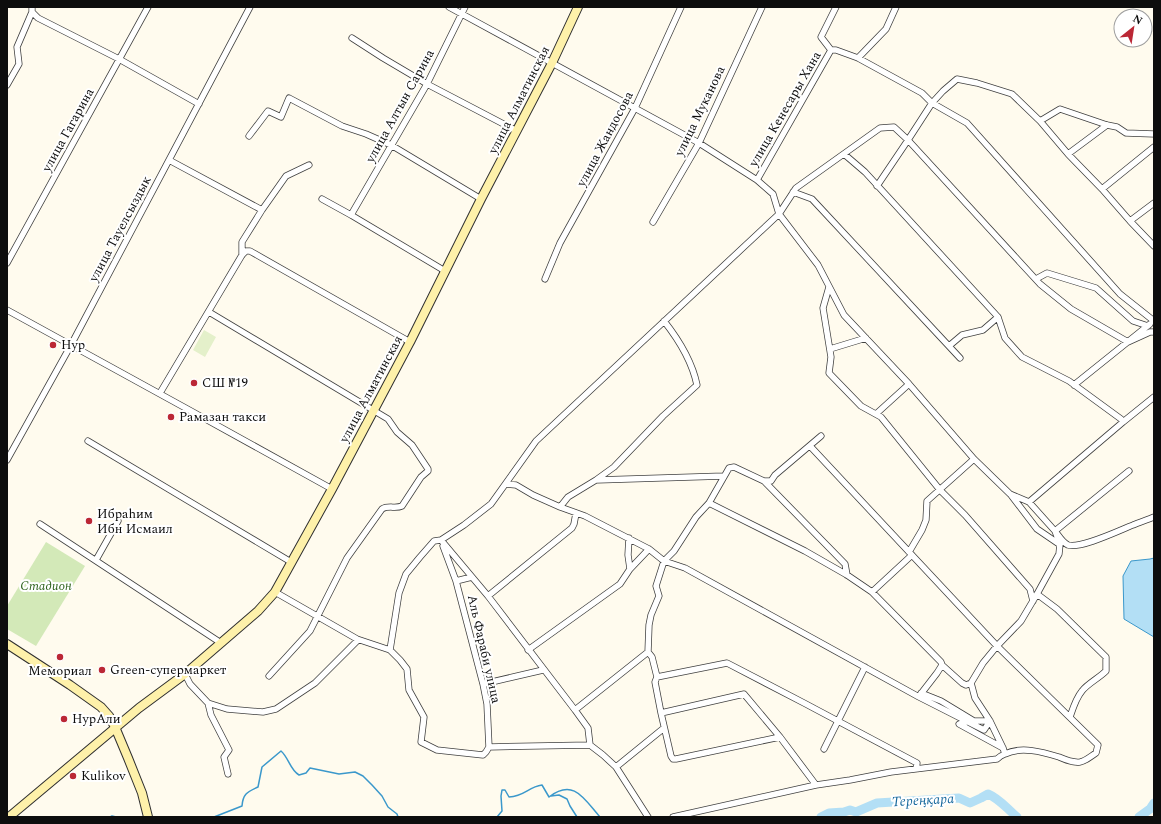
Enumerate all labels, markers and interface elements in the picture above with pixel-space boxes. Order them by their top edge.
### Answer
north arrow [1113,8,1153,48]
text: N [1130,10,1146,29]
street label: улица Алматинская [483,42,555,158]
street label: улица Алтын Сарина [360,45,440,167]
street label: улица Кенесары Хана [743,47,827,171]
street label: улица Муканова [669,62,731,160]
street label: улица Гагарина [36,84,100,177]
street label: улица Жандосова [571,87,639,191]
street label: улица Тауелсыздык [83,172,156,287]
street label: улица Алматинская [334,332,408,447]
place label: Нур [61,335,85,355]
marker: Нур [48,340,58,350]
place label: СШ №19 [202,373,248,393]
marker: СШ №19 [189,378,199,388]
place label: Рамазан такси [179,407,266,427]
marker: Рамазан такси [166,412,176,422]
place label: Ибраһим Ибн Исмаил [97,504,173,539]
marker: Ибраһим Ибн Исмаил [84,516,94,526]
park label: Стадион [20,576,72,596]
street label: Аль Фараби улица [462,593,506,706]
marker: Мемориал [55,652,65,662]
place label: Green-супермаркет [110,660,226,680]
place label: Мемориал [28,661,92,681]
marker: Green-супермаркет [97,665,107,675]
place label: НурАли [72,709,121,729]
marker: НурАли [59,714,69,724]
place label: Kulikov [81,766,126,786]
marker: Kulikov [68,771,78,781]
water label: Тереңқара [891,788,955,812]

